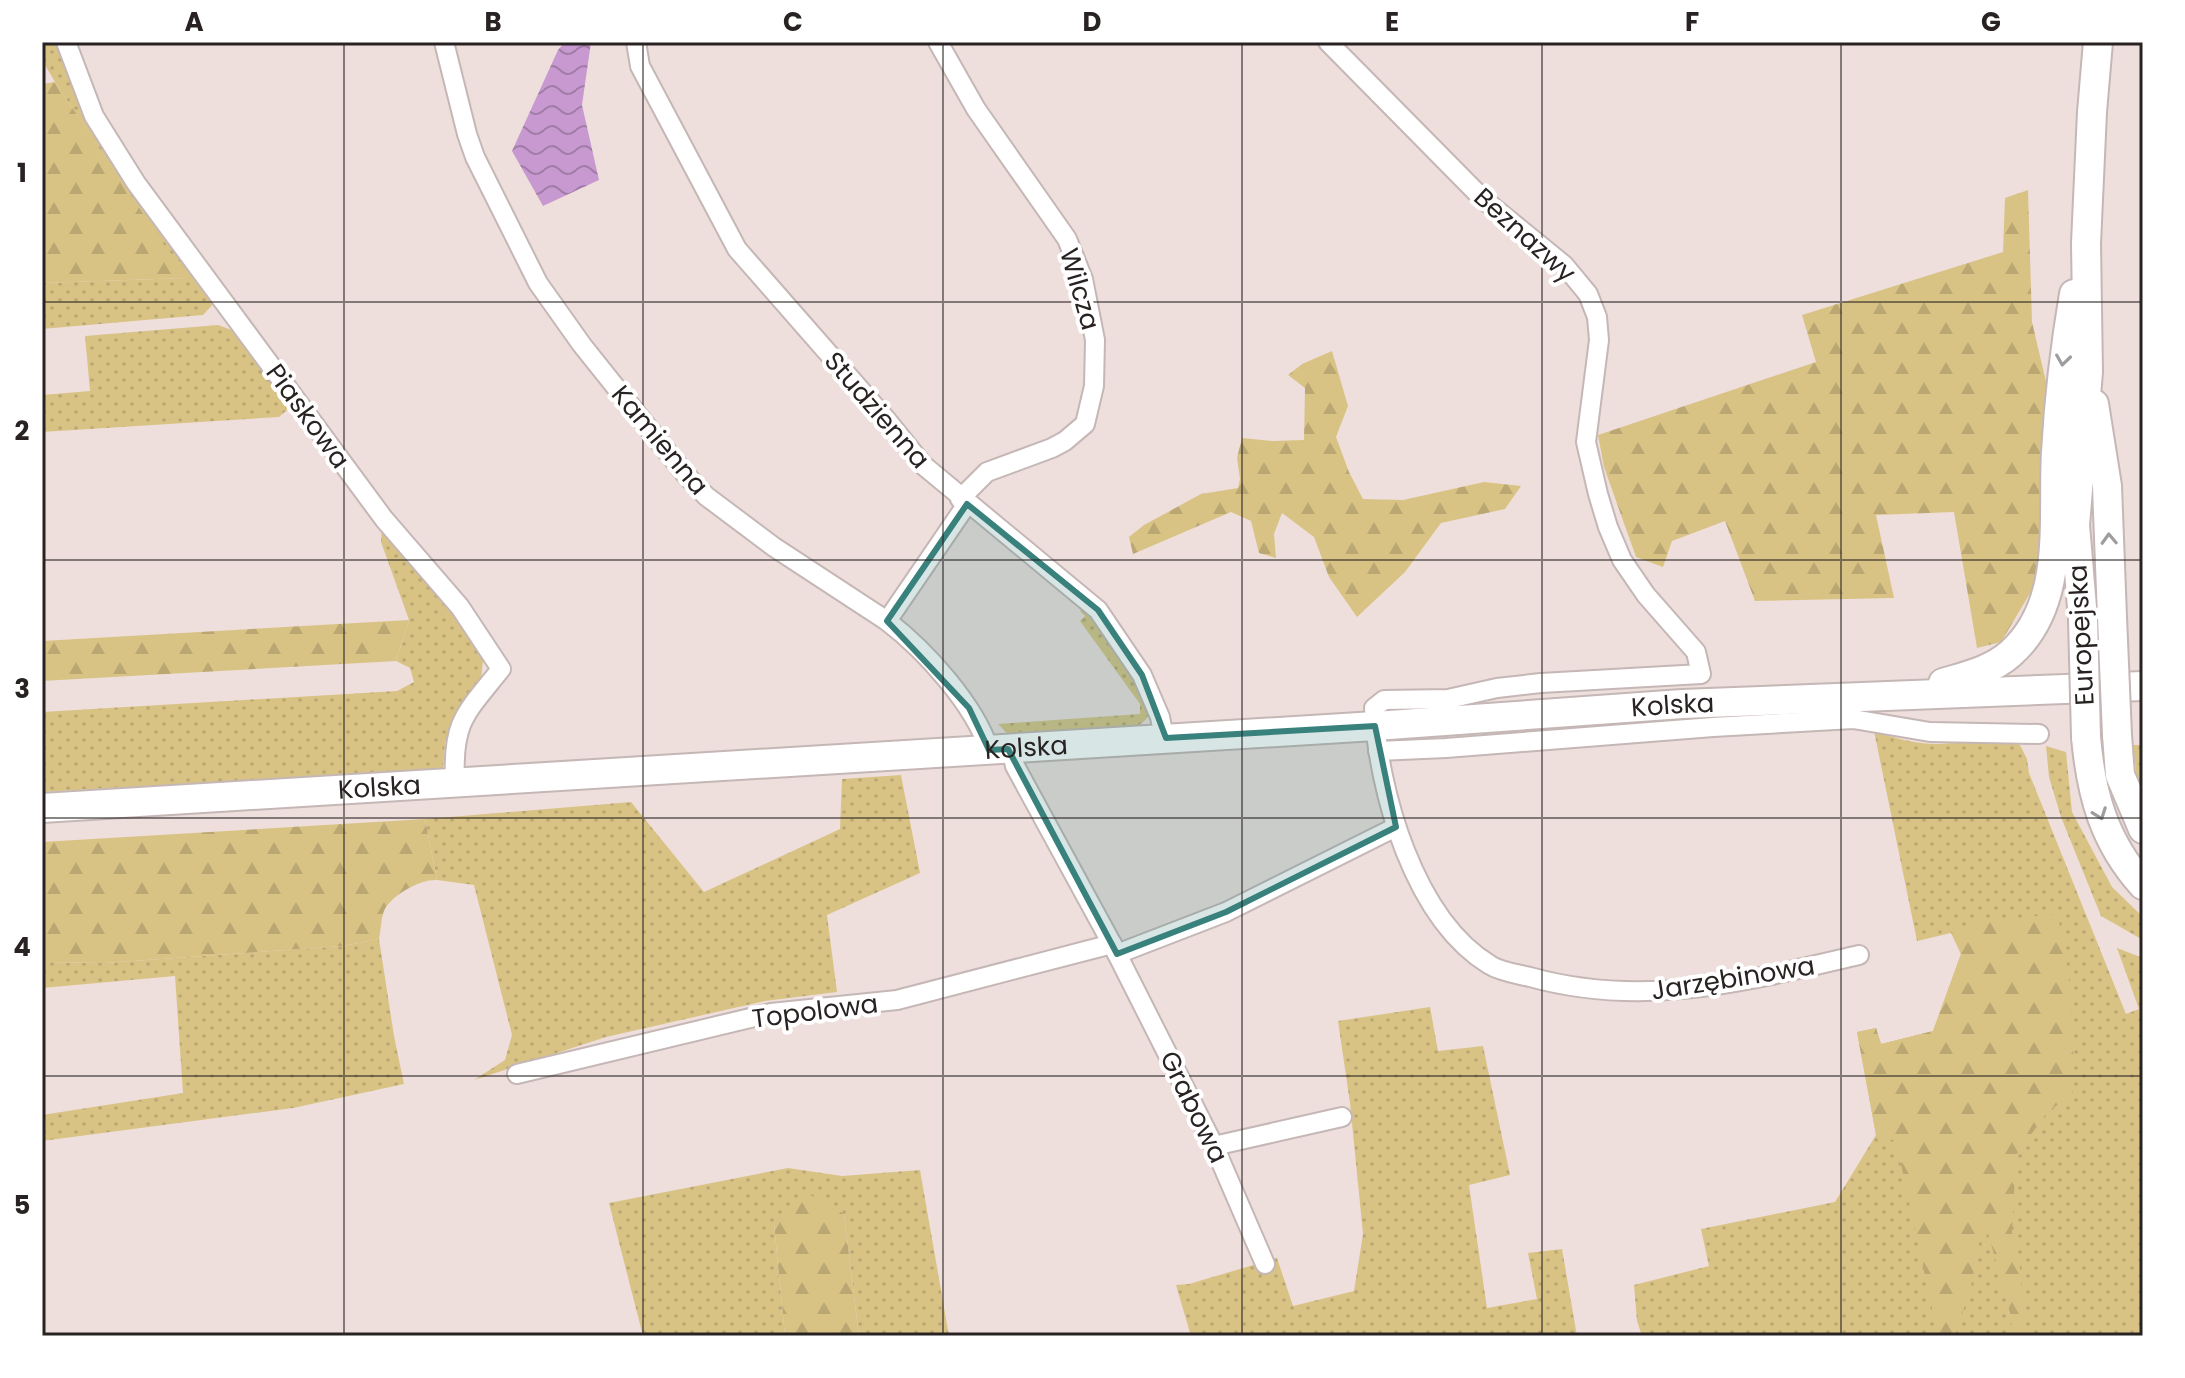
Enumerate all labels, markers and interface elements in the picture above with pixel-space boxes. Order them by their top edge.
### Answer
text: A [184,4,204,40]
text: B [484,4,502,40]
text: C [783,4,803,40]
text: D [1083,4,1102,40]
text: E [1385,4,1399,40]
text: F [1685,4,1699,40]
text: G [1981,4,2001,40]
text: 1 [17,155,27,191]
street label: Beznazwy [1466,179,1584,291]
street label: Wilcza [1051,244,1109,334]
street label: Studzienna [816,344,938,476]
one-way arrow [2055,354,2072,367]
street label: Piaskowa [258,356,358,476]
street label: Kamienna [603,377,717,503]
text: 2 [15,413,30,449]
one-way arrow [2101,532,2118,545]
street label: Europejska [2059,564,2103,706]
text: 3 [14,671,30,707]
street label: Kolska [1630,685,1715,726]
street label: Kolska [984,727,1069,768]
street label: Kolska [337,767,422,808]
one-way arrow [2090,806,2107,820]
text: 4 [13,929,31,965]
street label: Jarzębinowa [1649,947,1817,1009]
street label: Topolowa [750,985,880,1037]
street label: Grabowa [1151,1045,1237,1169]
text: 5 [14,1187,30,1223]

